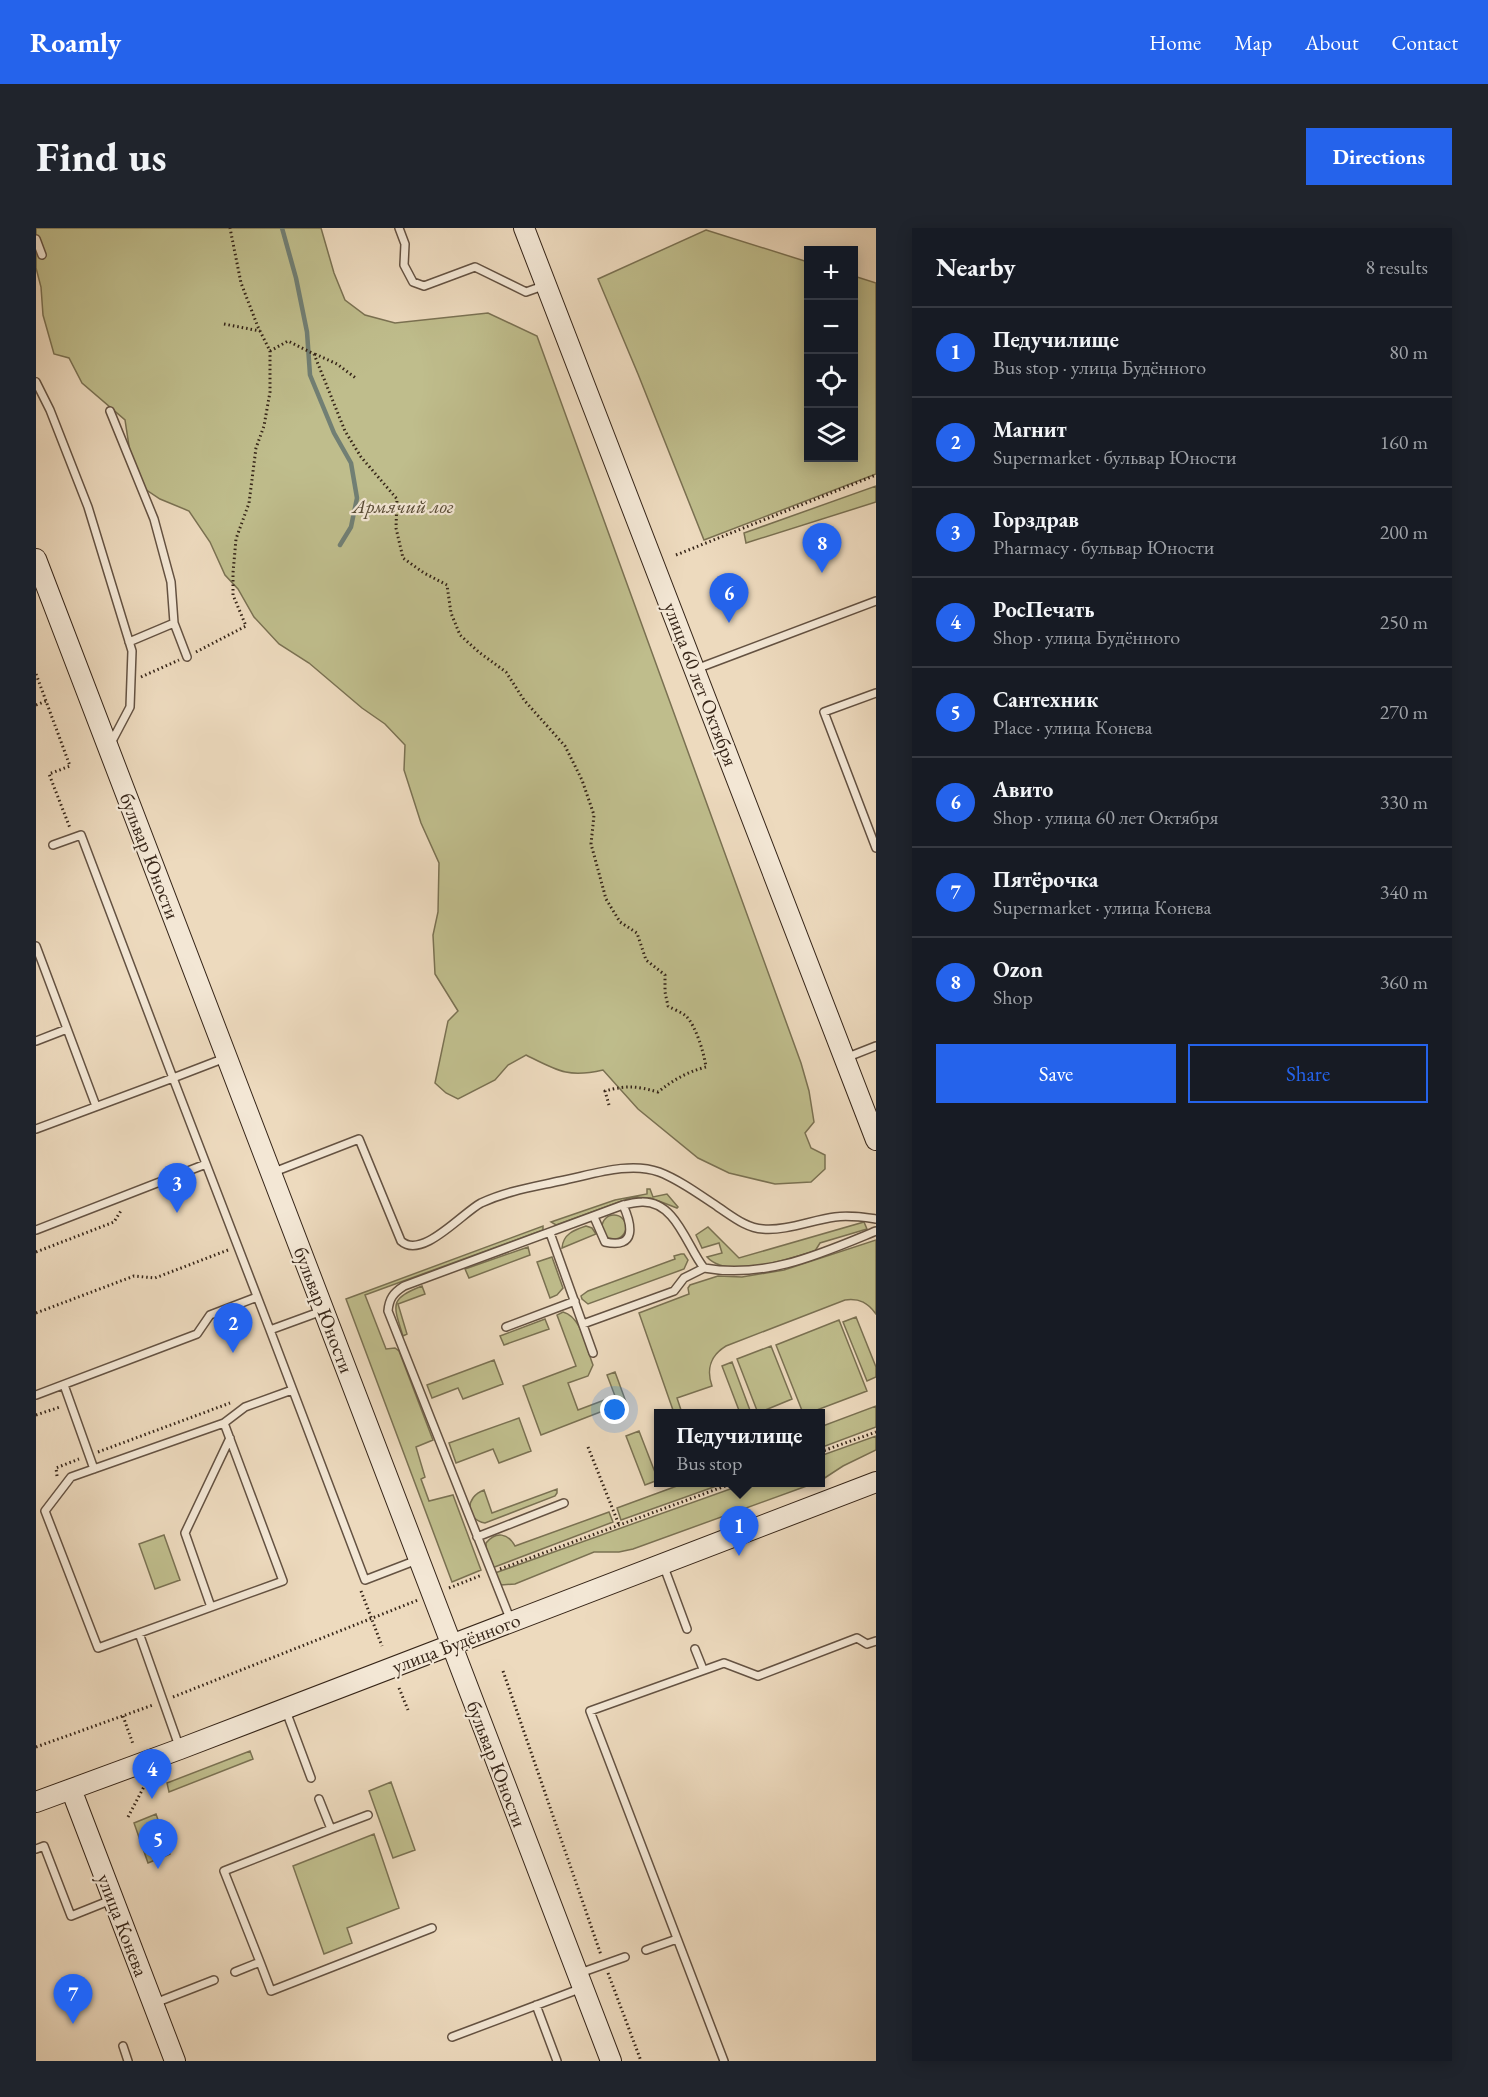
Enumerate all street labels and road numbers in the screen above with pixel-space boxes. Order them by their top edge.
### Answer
street label: улица 60 лет Октября [658,598,744,770]
street label: бульвар Юности [114,789,186,923]
street label: бульвар Юности [288,1243,360,1377]
street label: улица Будённого [388,1607,524,1679]
street label: бульвар Юности [461,1697,533,1831]
street label: улица Конева [91,1870,155,1980]

